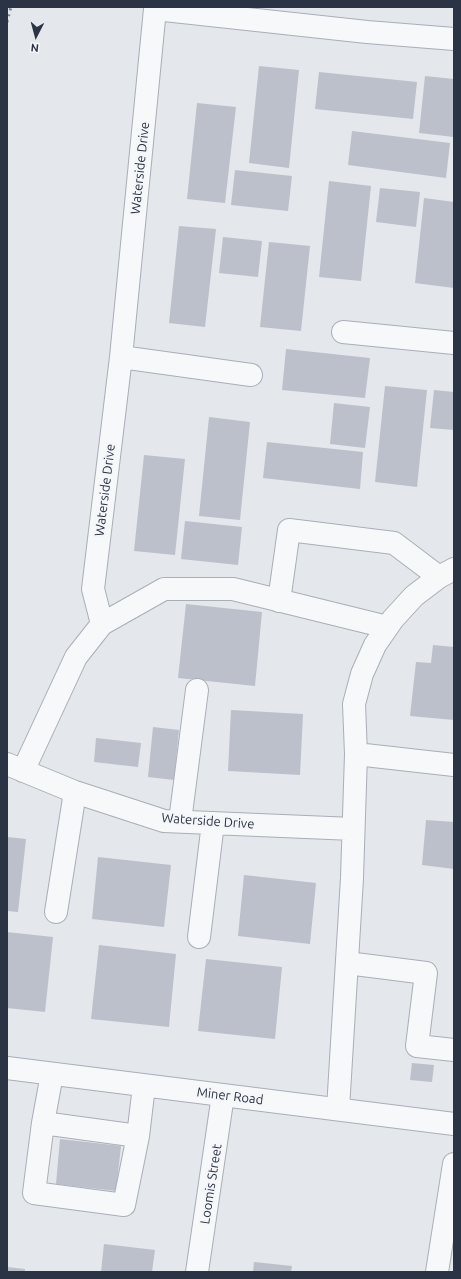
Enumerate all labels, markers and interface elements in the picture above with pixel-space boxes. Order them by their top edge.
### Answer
north arrow [16,16,56,56]
text: N [30,42,39,54]
street label: Waterside Drive [127,121,153,215]
street label: Waterside Drive [92,443,118,537]
street label: Waterside Drive [161,810,255,832]
street label: Miner Road [196,1084,264,1108]
street label: Loomis Street [197,1143,225,1225]

